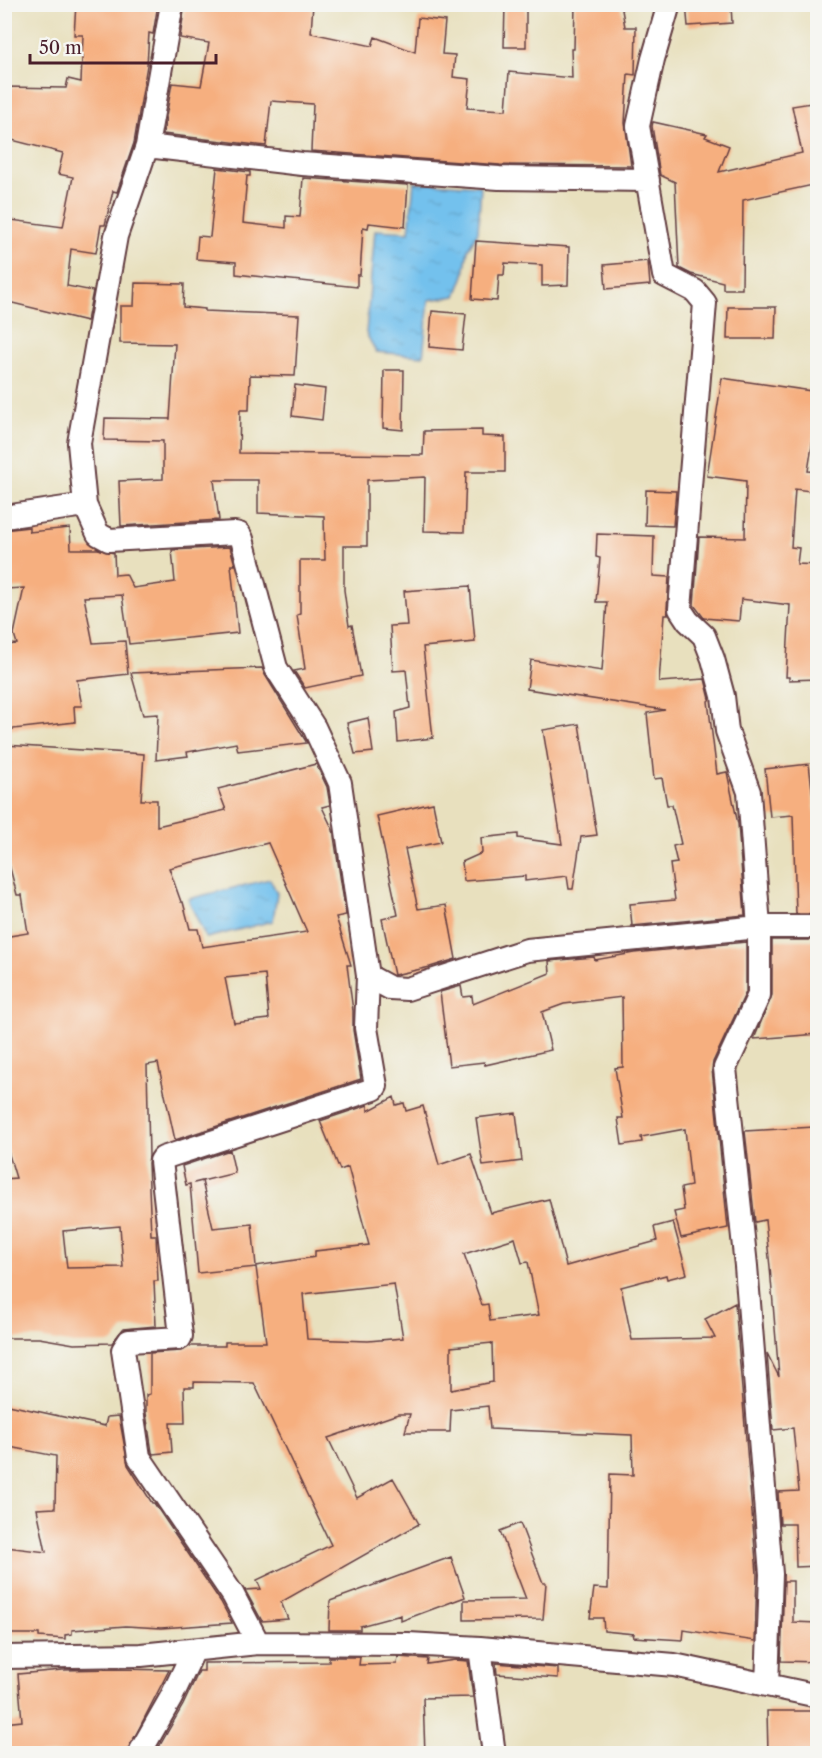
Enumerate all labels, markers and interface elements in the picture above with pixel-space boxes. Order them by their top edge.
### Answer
scale bar [30,27,216,65]
text: 50 m [39,37,82,59]

